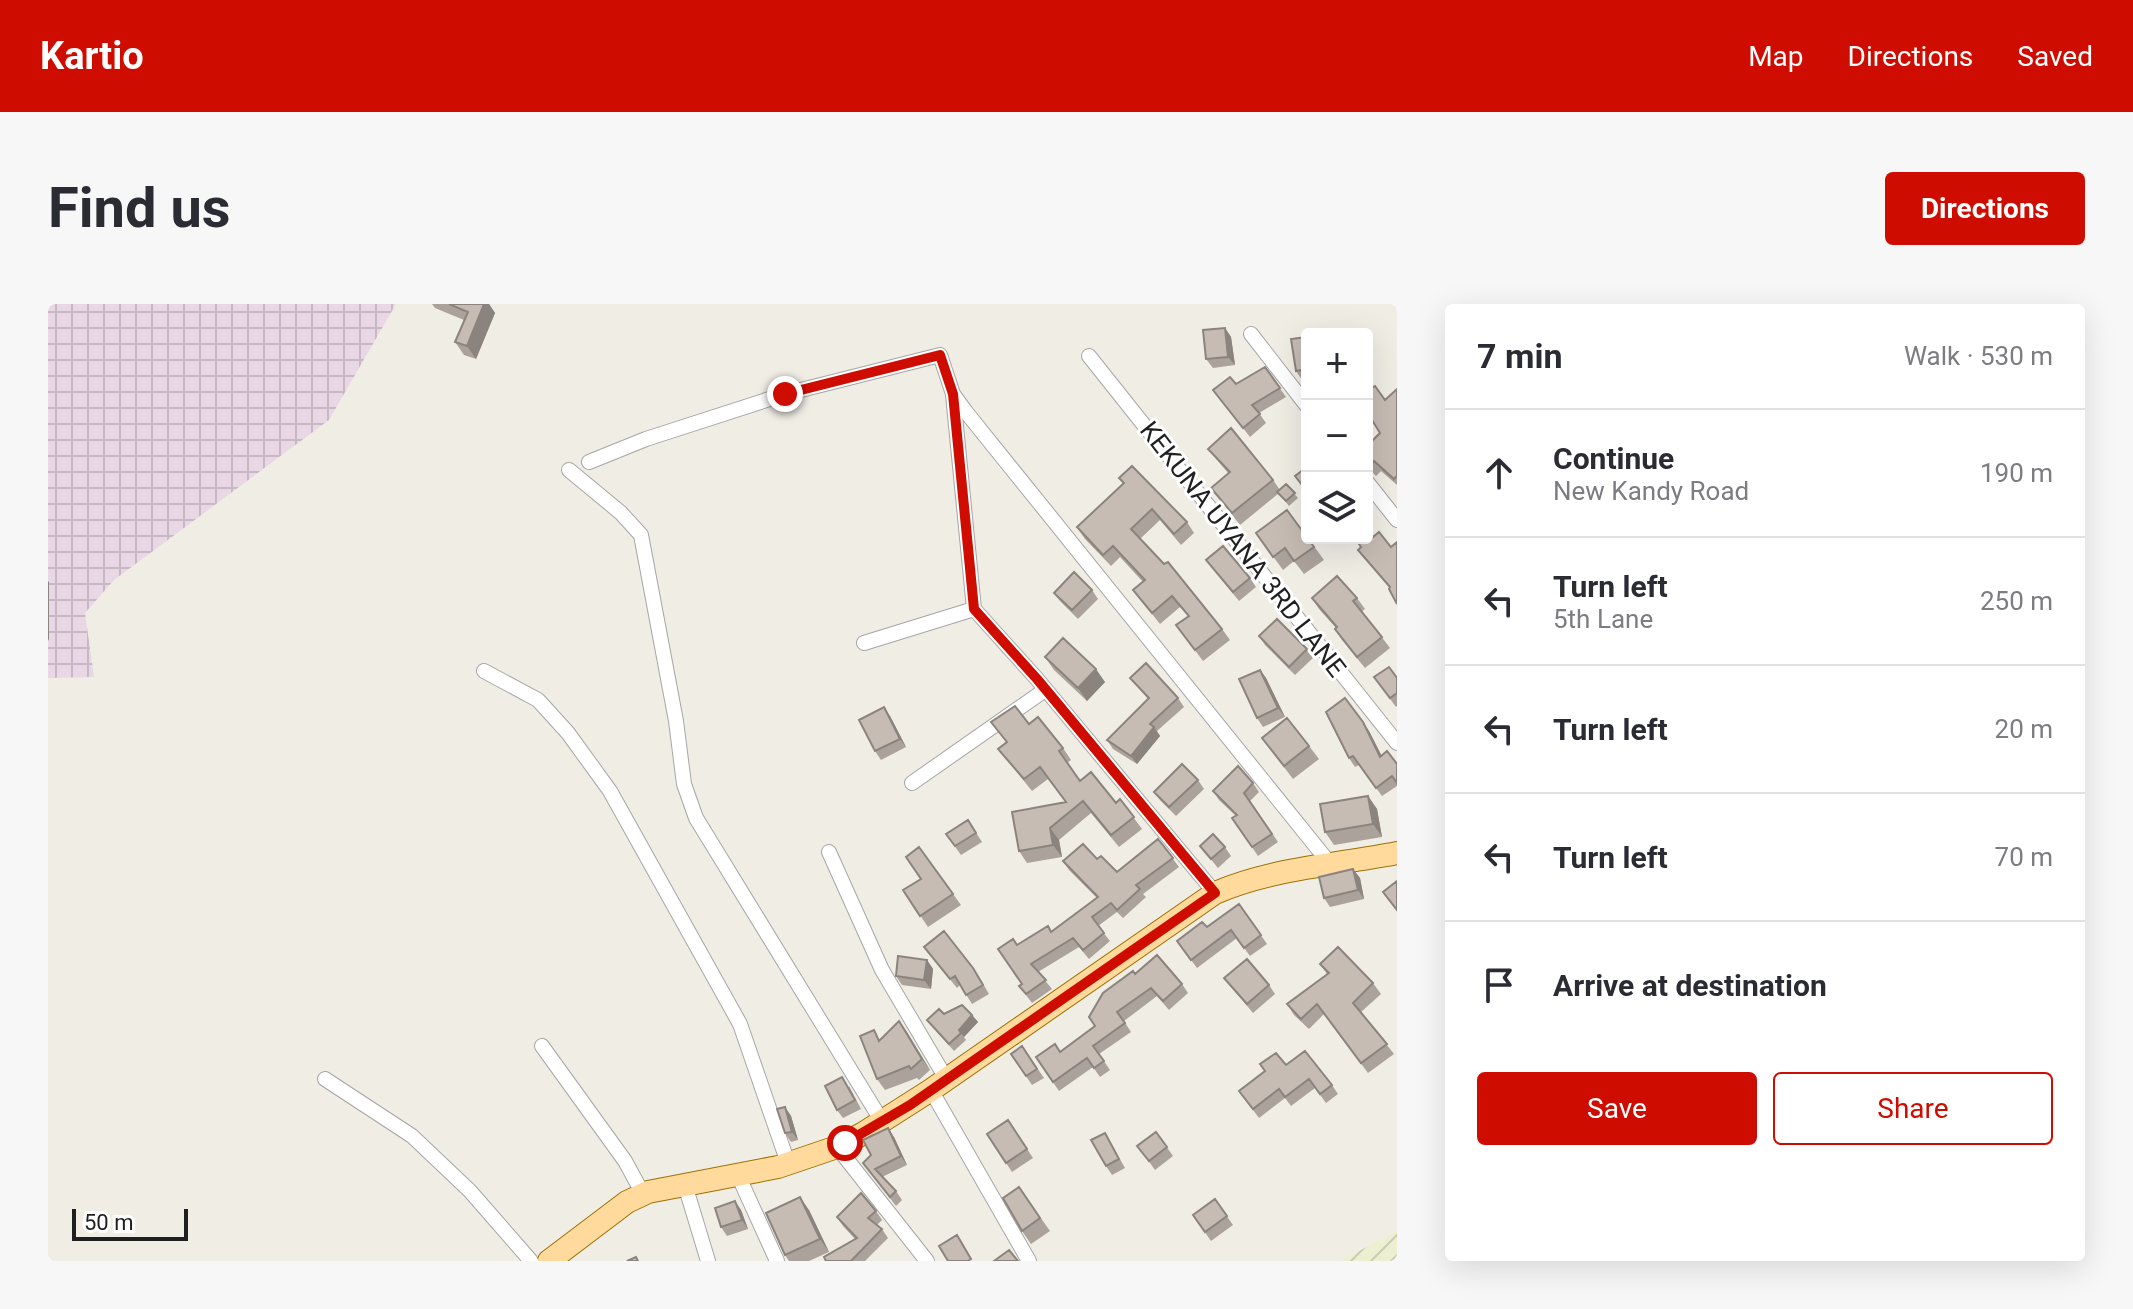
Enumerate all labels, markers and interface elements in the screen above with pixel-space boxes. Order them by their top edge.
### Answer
text: Kartio [40,34,144,78]
text: Map [1748,40,1804,73]
text: Directions [1848,40,1973,73]
text: Saved [2017,40,2093,73]
button: Directions [1885,172,2085,245]
text: Find us [48,175,231,241]
map controls [1301,328,1373,544]
button: + [1301,328,1373,400]
text: 7 min [1477,336,1562,376]
text: Walk · 530 m [1904,341,2053,371]
route end [767,376,803,412]
button: − [1301,400,1373,472]
street label: KEKUNA UYANA 3RD LANE [1134,415,1352,683]
text: Continue [1553,441,1674,476]
icon: ahead [1477,451,1521,495]
text: 190 m [1980,458,2053,488]
button: layers [1301,472,1373,544]
text: New Kandy Road [1553,476,1749,506]
text: Turn left [1553,569,1668,604]
icon: left [1477,579,1521,623]
text: 250 m [1980,586,2053,616]
text: 5th Lane [1553,604,1653,634]
icon: left [1477,707,1521,751]
text: Turn left [1553,712,1668,747]
text: 20 m [1995,714,2053,744]
icon: left [1477,835,1521,879]
text: Turn left [1553,840,1668,875]
text: 70 m [1995,842,2053,872]
icon: arrive [1477,963,1521,1007]
text: Arrive at destination [1553,968,1827,1003]
button: Save [1477,1072,1757,1145]
button: Share [1773,1072,2053,1145]
route start [827,1125,863,1161]
scale bar [72,1205,188,1241]
text: 50 m [84,1210,133,1235]

